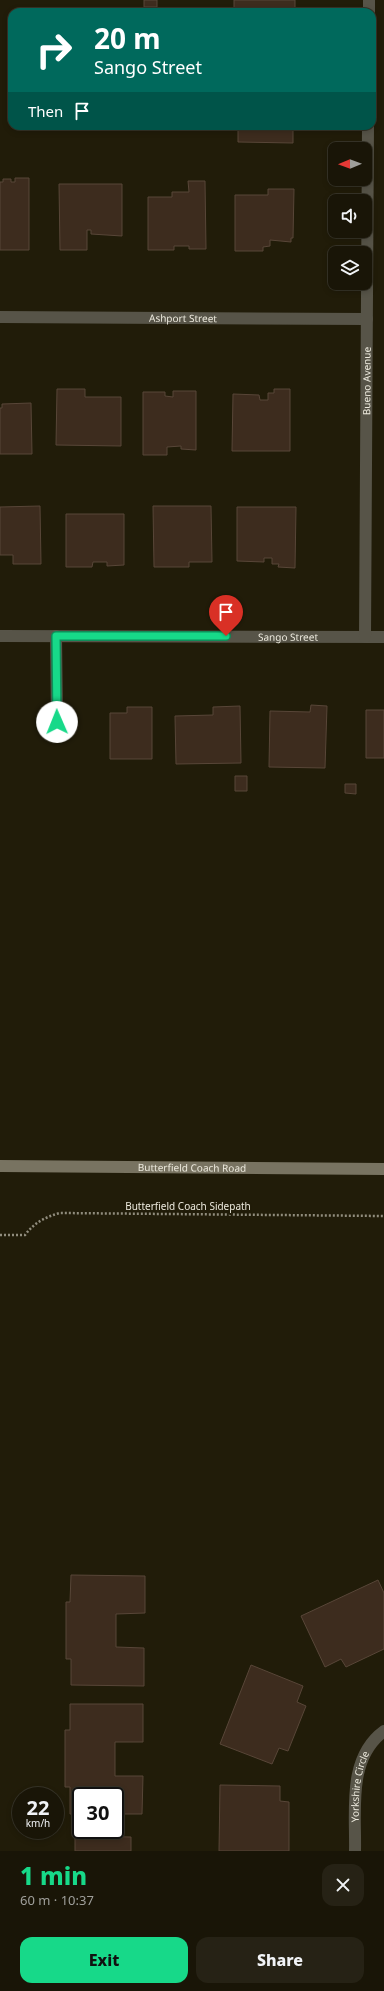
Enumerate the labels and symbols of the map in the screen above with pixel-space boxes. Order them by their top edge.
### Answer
north arrow [328,142,372,186]
street label: Ashport Street [149,311,217,325]
street label: Bueno Avenue [359,346,374,415]
pin [209,595,243,636]
street label: Sango Street [258,630,318,644]
position arrow [36,701,78,743]
street label: Butterfield Coach Road [138,1160,246,1175]
street label: Butterfield Coach Sidepath [125,1199,251,1213]
street label: Yorkshire Circle [348,1748,372,1822]
speed limit sign: 30 [72,1787,124,1839]

